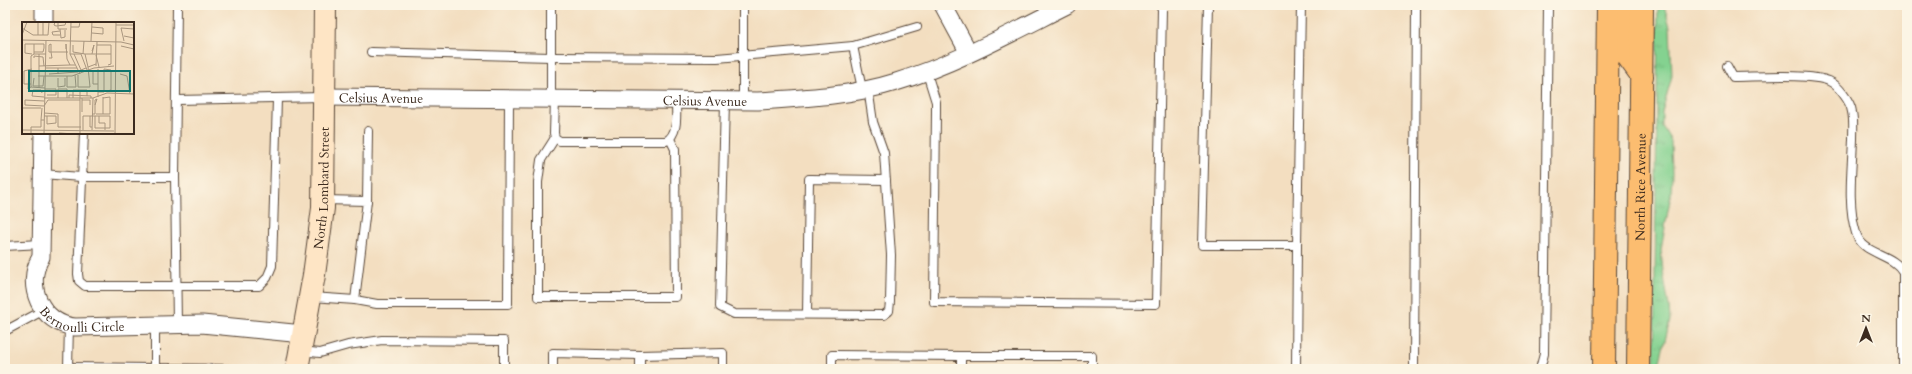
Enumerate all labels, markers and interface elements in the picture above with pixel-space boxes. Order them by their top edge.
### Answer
inset map [22,22,134,134]
street label: Celsius Avenue [339,89,423,108]
street label: Celsius Avenue [663,92,747,111]
street label: North Lombard Street [310,127,334,250]
street label: North Rice Avenue [1631,133,1651,241]
street label: Bernoulli Circle [35,303,125,337]
north arrow [1846,308,1886,348]
text: N [1861,311,1871,326]

